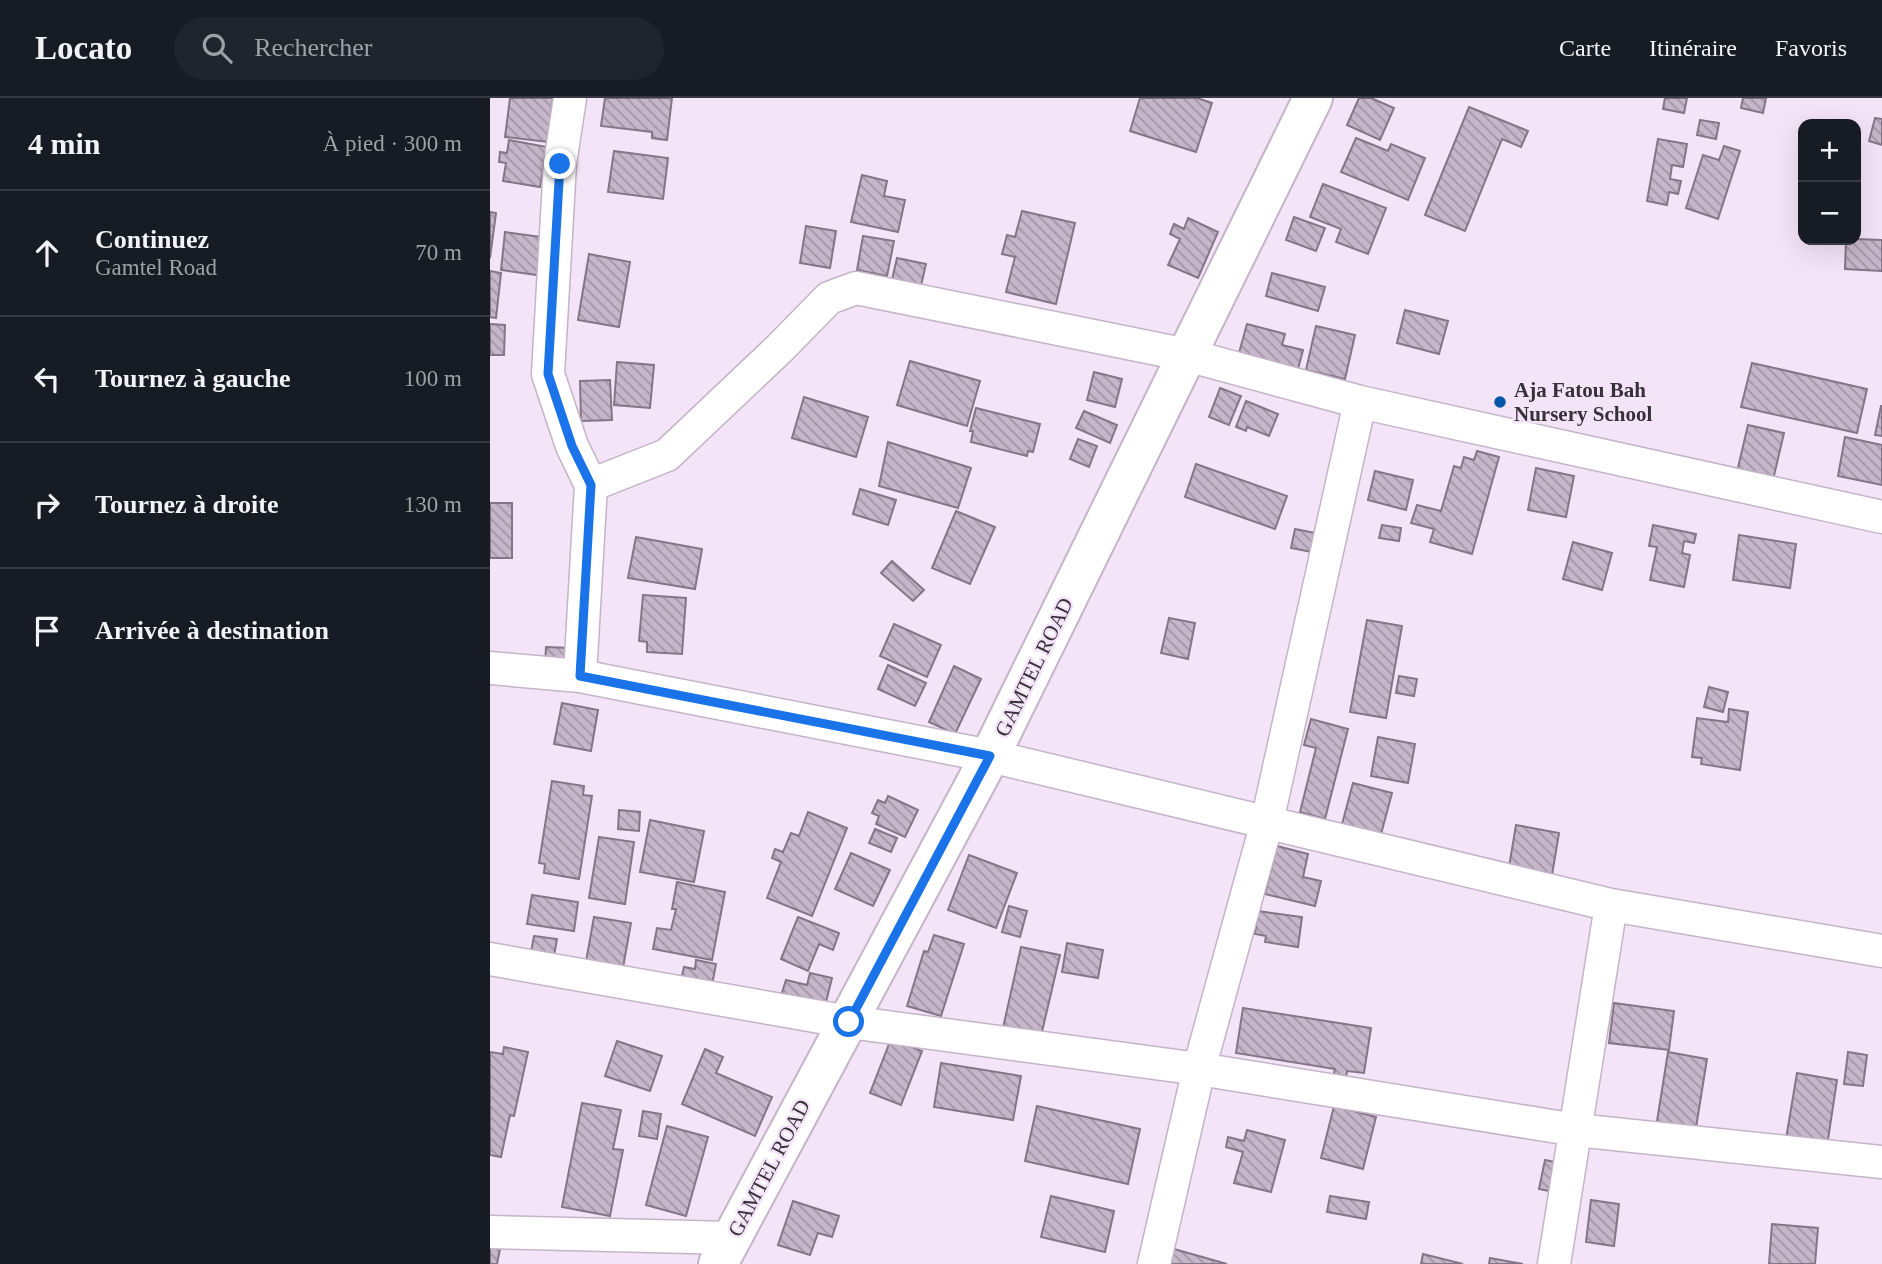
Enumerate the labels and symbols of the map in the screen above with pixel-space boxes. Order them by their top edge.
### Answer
route end [544,148,575,179]
place label: Aja Fatou Bah Nursery School [1514,378,1652,426]
marker: Aja Fatou Bah Nursery School [1492,394,1508,410]
street label: GAMTEL ROAD [990,594,1078,740]
route start [833,1006,864,1037]
street label: GAMTEL ROAD [723,1095,815,1241]

